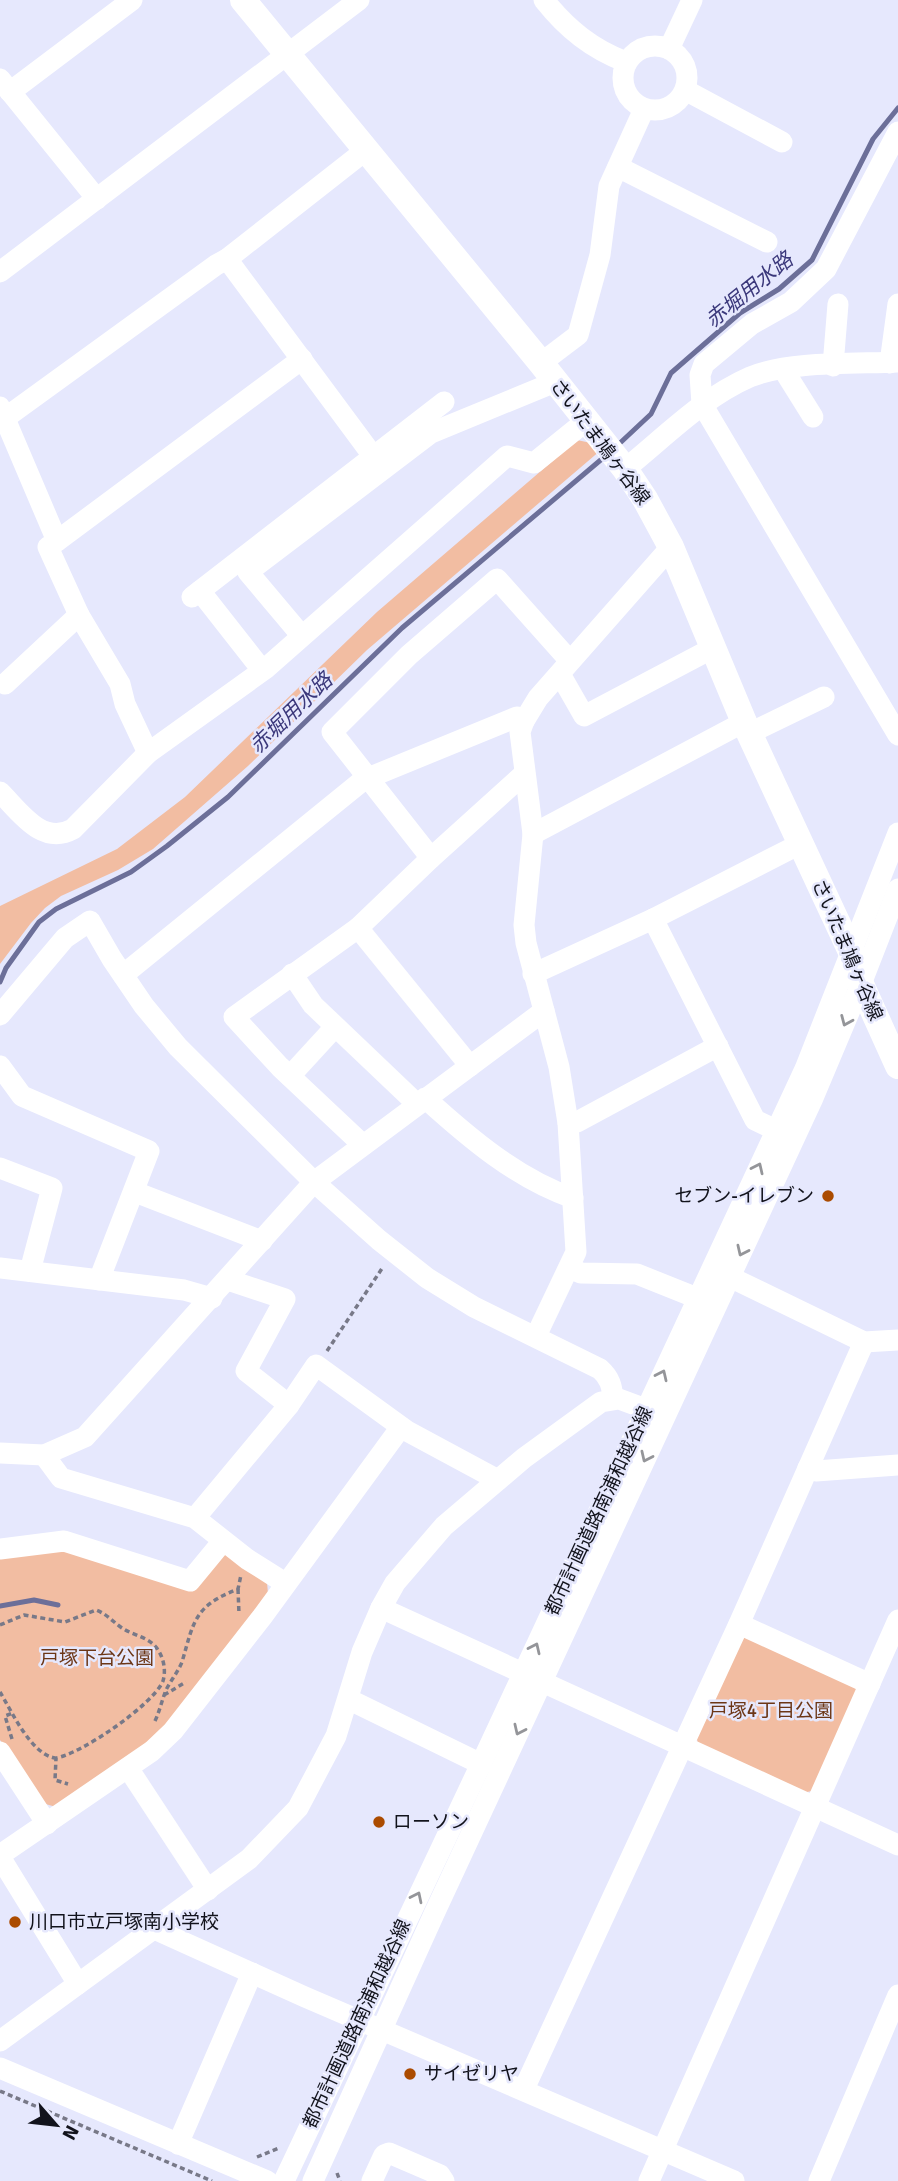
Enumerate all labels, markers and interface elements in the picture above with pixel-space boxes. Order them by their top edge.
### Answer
water label: 赤堀用水路 [700,246,800,333]
street label: さいたま鳩ヶ谷線 [545,374,655,510]
water label: 赤堀用水路 [244,666,339,759]
street label: さいたま鳩ヶ谷線 [806,876,888,1024]
one-way arrow [840,1014,854,1026]
one-way arrow [750,1163,764,1176]
place label: セブン-イレブン [674,1184,814,1208]
marker: セブン-イレブン [820,1188,836,1204]
one-way arrow [736,1244,750,1256]
one-way arrow [654,1370,668,1382]
street label: 都市計画道路南浦和越谷線 [540,1403,658,1619]
one-way arrow [640,1450,654,1462]
one-way arrow [527,1643,541,1655]
park label: 戸塚下台公園 [40,1646,154,1670]
park label: 戸塚4丁目公園 [709,1699,833,1723]
one-way arrow [514,1723,528,1735]
place label: ローソン [393,1810,469,1834]
marker: ローソン [371,1814,387,1830]
one-way arrow [408,1892,422,1904]
place label: 川口市立戸塚南小学校 [29,1910,219,1934]
marker: 川口市立戸塚南小学校 [7,1914,23,1930]
street label: 都市計画道路南浦和越谷線 [298,1916,416,2132]
place label: サイゼリヤ [424,2062,519,2086]
marker: サイゼリヤ [402,2066,418,2082]
north arrow [21,2090,91,2160]
text: N [56,2121,84,2144]

